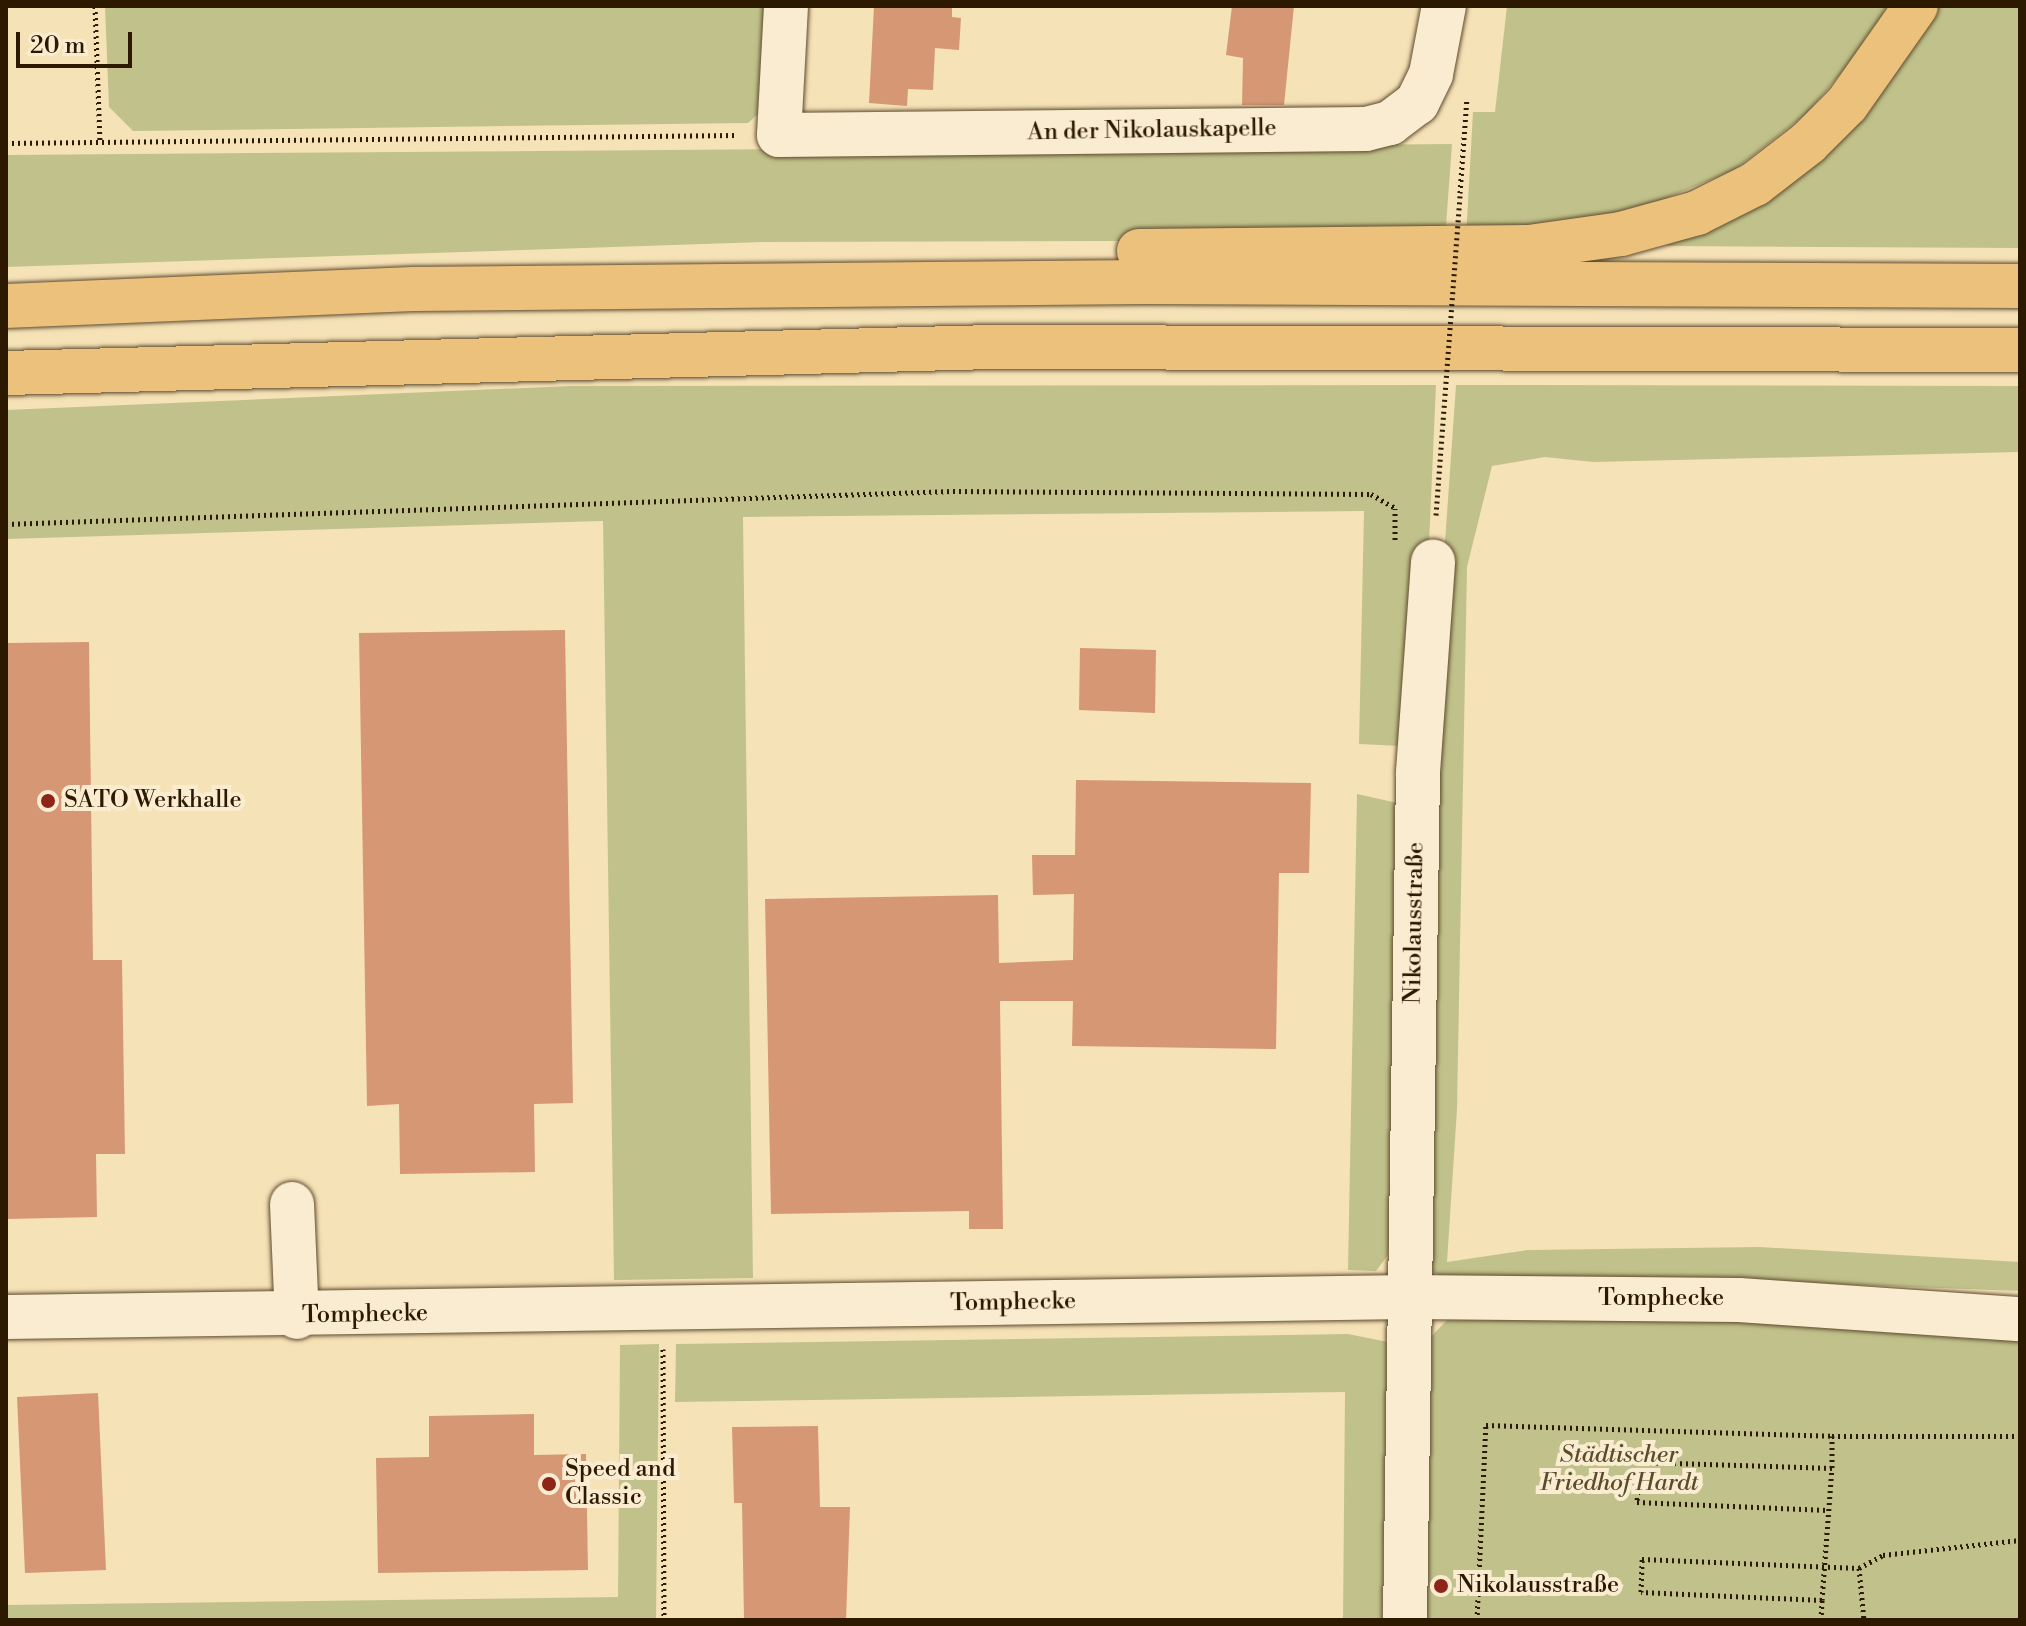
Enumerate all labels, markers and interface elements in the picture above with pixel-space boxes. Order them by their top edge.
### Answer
scale bar [20,16,136,66]
text: 20 m [30,31,86,61]
street label: An der Nikolauskapelle [1027,114,1277,148]
place label: SATO Werkhalle [64,787,242,815]
marker: SATO Werkhalle [39,792,57,810]
street label: Nikolausstraße [1399,842,1431,1004]
street label: Tomphecke [1598,1285,1724,1313]
street label: Tomphecke [950,1288,1076,1318]
street label: Tomphecke [302,1300,428,1330]
park label: Städtischer Friedhof Hardt [1540,1442,1698,1498]
place label: Speed and Classic [565,1456,676,1512]
marker: Speed and Classic [540,1475,558,1493]
place label: Nikolausstraße [1457,1572,1619,1600]
marker: Nikolausstraße [1432,1577,1450,1595]

